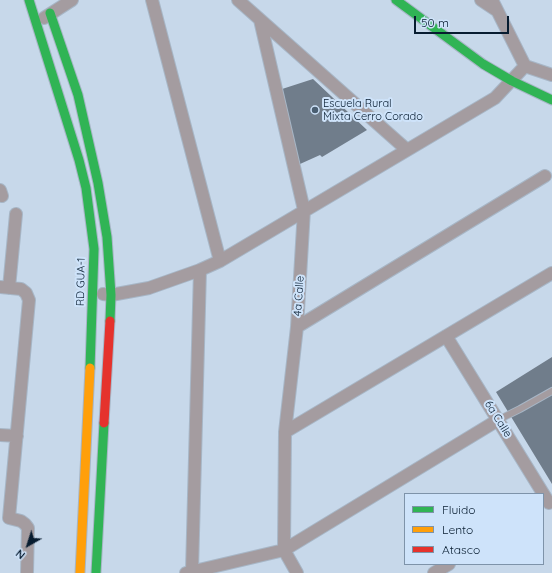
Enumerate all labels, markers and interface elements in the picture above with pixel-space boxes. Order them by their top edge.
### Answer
scale bar [416,8,511,34]
text: 50 m [421,15,449,30]
place label: Escuela Rural Mixta Cerro Corado [323,97,423,123]
marker: Escuela Rural Mixta Cerro Corado [310,105,320,115]
street label: RD GUA-1 [74,258,88,306]
street label: 4a Calle [291,275,307,317]
street label: 6a Calle [482,398,514,440]
legend [404,493,544,565]
text: Fluido [442,502,475,517]
text: Lento [442,522,473,537]
north arrow [8,525,48,565]
text: Atasco [442,542,480,557]
text: N [13,546,28,562]

